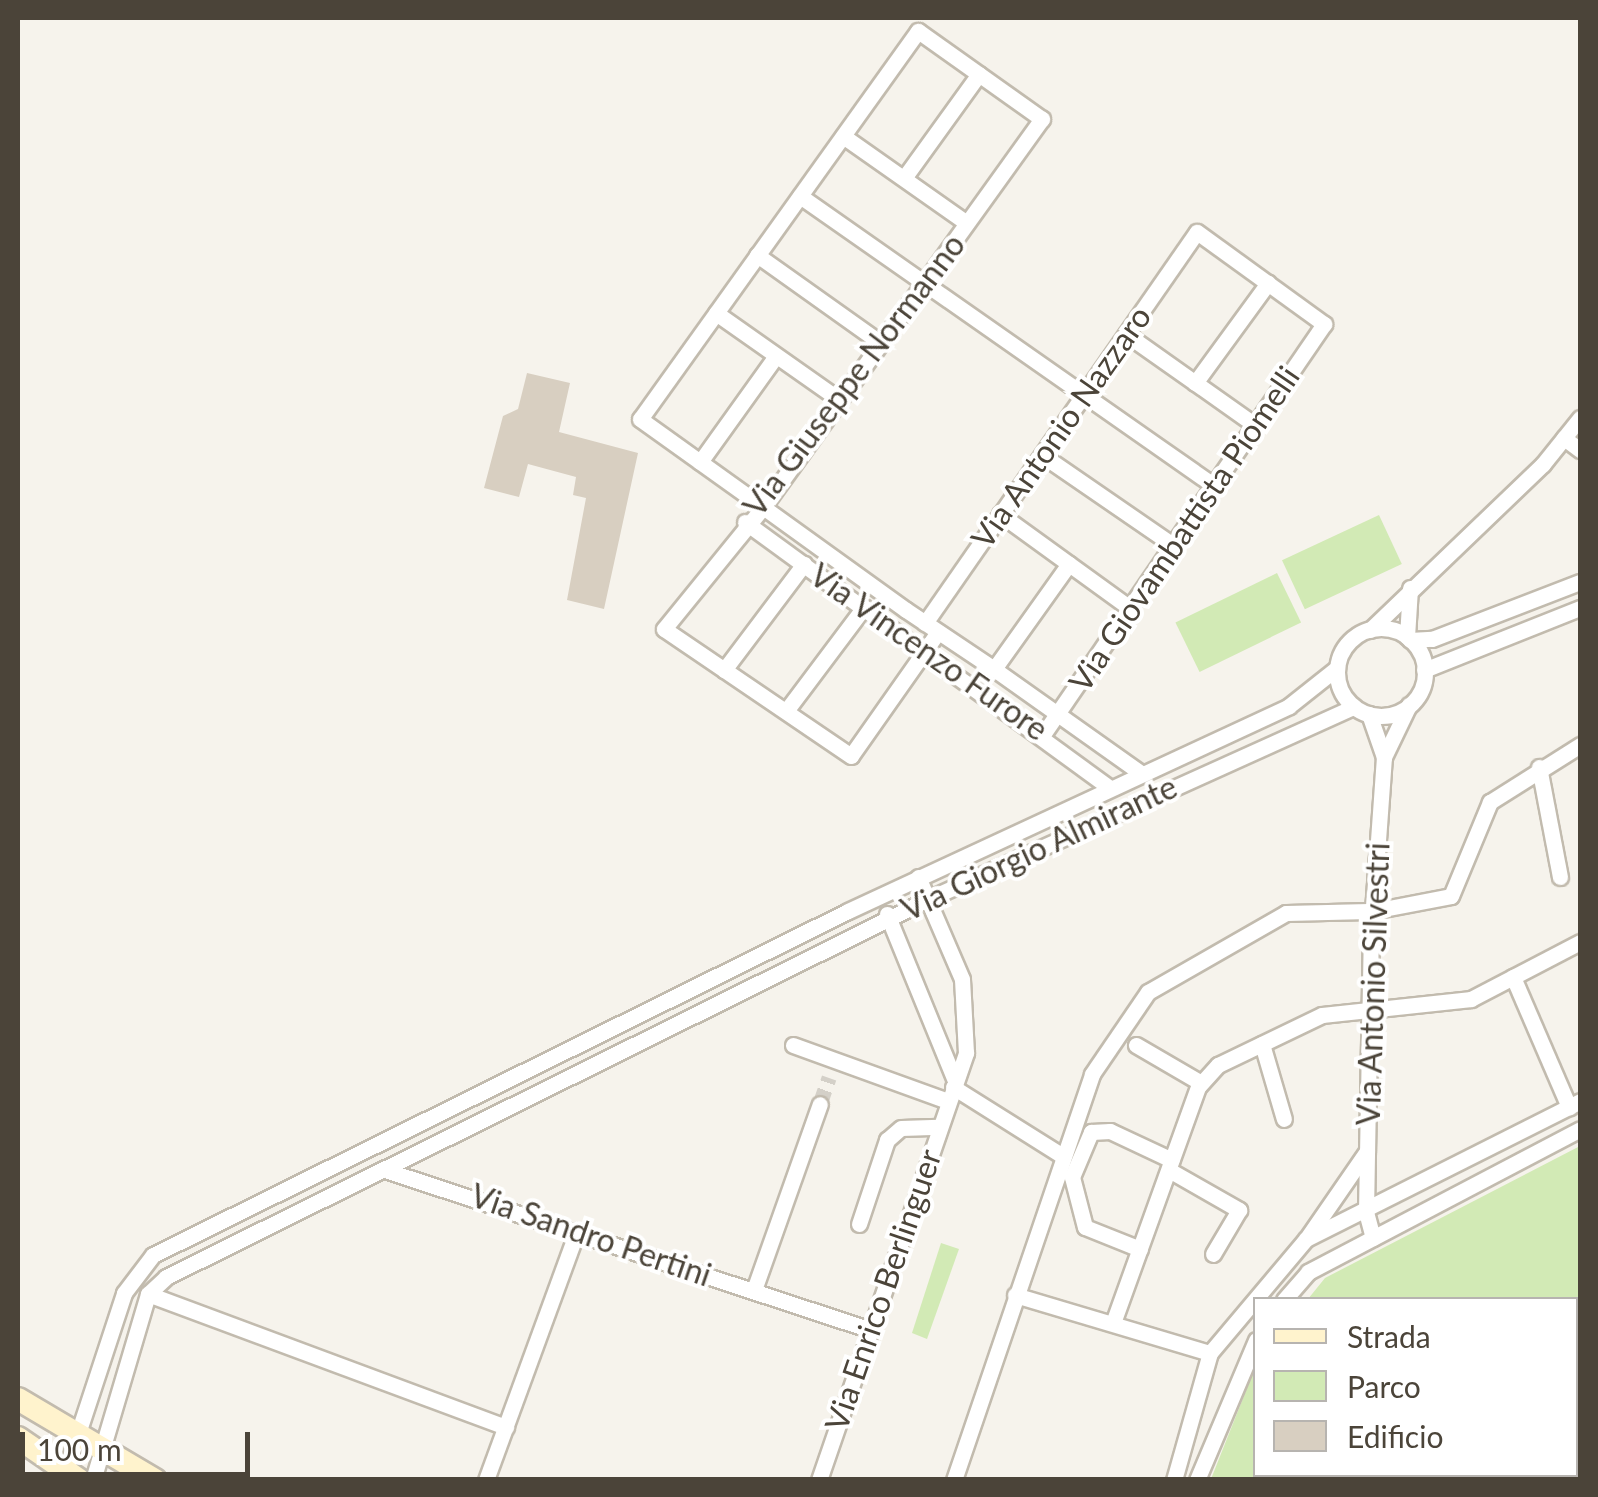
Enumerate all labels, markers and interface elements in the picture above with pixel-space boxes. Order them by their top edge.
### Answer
street label: Via Giuseppe Normanno [735,226,973,524]
street label: Via Antonio Nazzaro [963,298,1159,556]
street label: Via Giovambattista Piomelli [1061,359,1307,699]
street label: Via Vincenzo Furore [802,555,1056,749]
street label: Via Giorgio Almirante [895,767,1183,929]
street label: Via Antonio Silvestri [1349,841,1397,1127]
street label: Via Enrico Berlinguer [817,1144,949,1436]
street label: Via Sandro Pertini [466,1176,716,1294]
legend [1253,1297,1578,1477]
text: Strada [1347,1318,1431,1354]
text: Parco [1347,1368,1421,1404]
scale bar [25,1412,255,1474]
text: Edificio [1347,1418,1443,1454]
text: 100 m [37,1431,122,1467]

